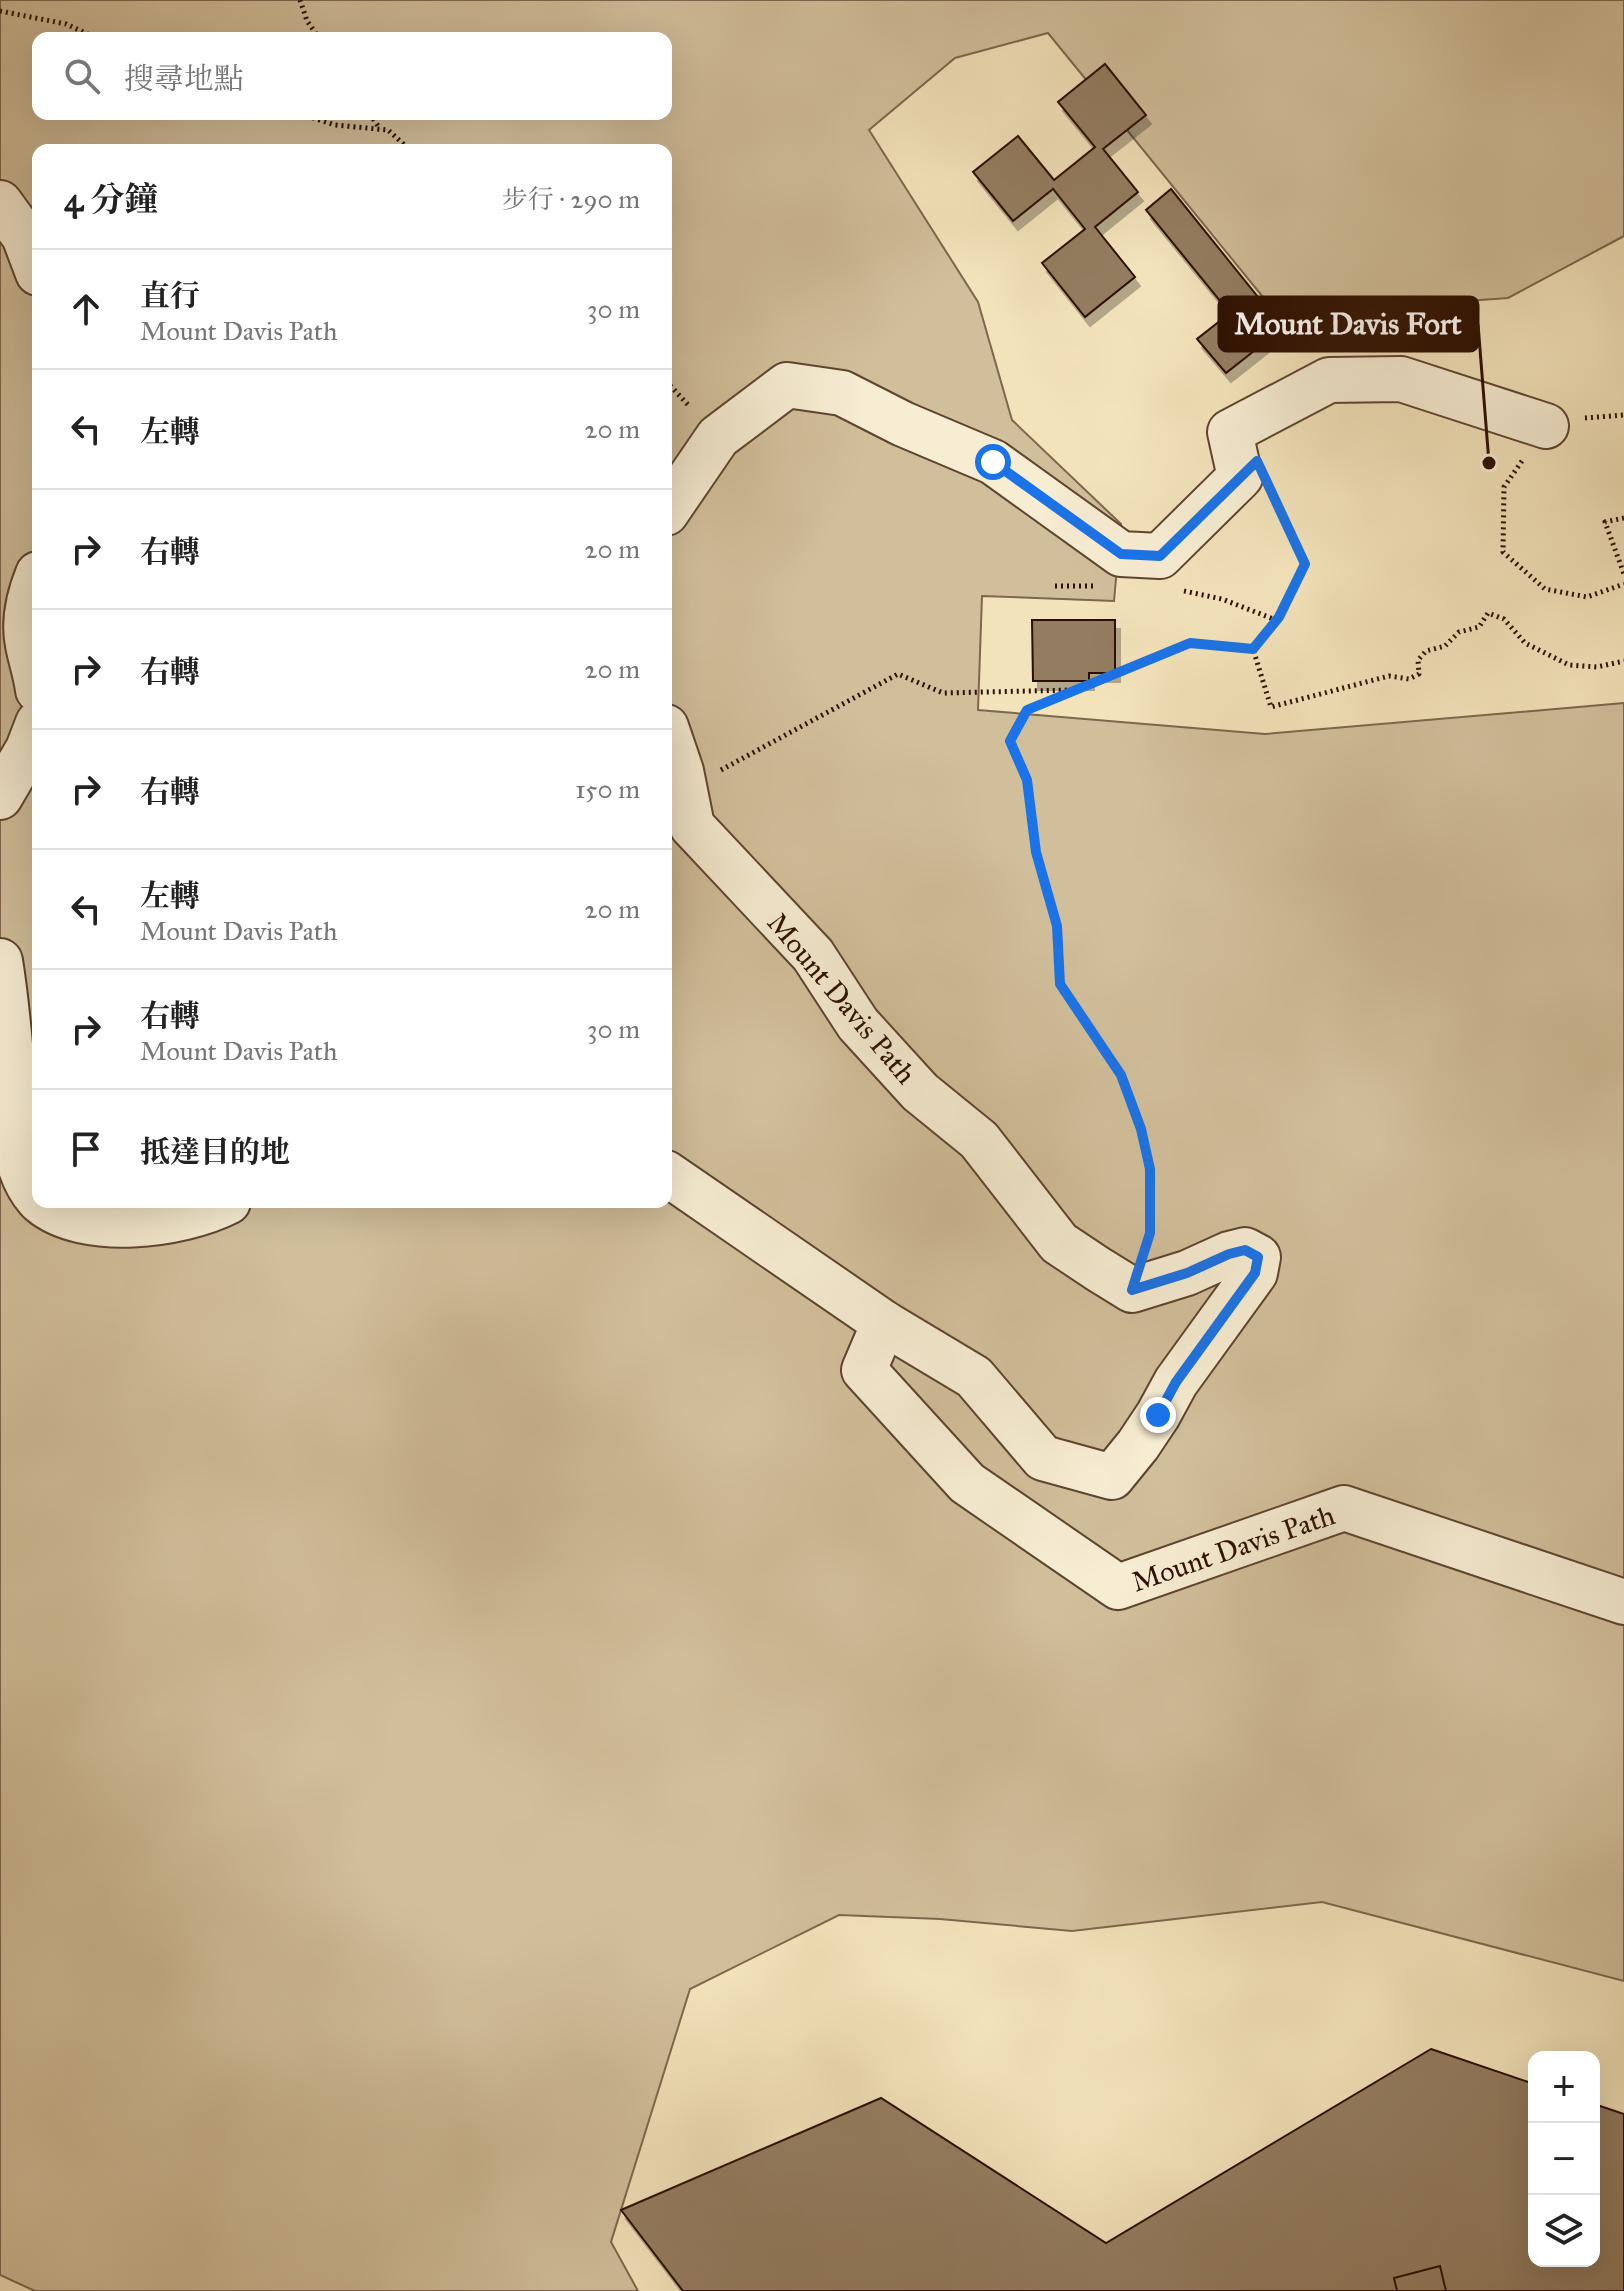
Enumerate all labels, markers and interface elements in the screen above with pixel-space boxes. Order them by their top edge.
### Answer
search box [32,32,672,120]
icon: search [60,54,104,98]
text: 搜尋地點 [124,61,244,97]
text: 4 分鐘 [64,179,158,220]
text: 步行 · 290 m [502,183,640,215]
text: 直行 [140,278,200,314]
icon: ahead [64,287,108,331]
text: 30 m [587,293,640,325]
callout: Mount Davis Fort [1219,297,1478,351]
text: Mount Davis Fort [1234,306,1462,342]
text: Mount Davis Path [140,315,338,347]
icon: left [64,407,108,451]
text: 20 m [585,413,640,445]
text: 左轉 [140,414,200,450]
route start [975,444,1011,480]
icon: right [64,527,108,571]
text: 20 m [585,533,640,565]
text: 右轉 [140,534,200,570]
icon: right [64,647,108,691]
text: 20 m [585,653,640,685]
text: 右轉 [140,654,200,690]
icon: right [64,767,108,811]
text: 150 m [575,773,640,805]
text: 右轉 [140,774,200,810]
text: 左轉 [140,878,200,914]
icon: left [64,887,108,931]
text: 20 m [585,893,640,925]
street label: Mount Davis Path [760,906,924,1091]
text: Mount Davis Path [140,915,338,947]
text: 右轉 [140,998,200,1034]
icon: right [64,1007,108,1051]
text: 30 m [587,1013,640,1045]
text: Mount Davis Path [140,1035,338,1067]
icon: arrive [64,1127,108,1171]
text: 抵達目的地 [140,1134,290,1170]
route end [1140,1397,1176,1433]
street label: Mount Davis Path [1127,1497,1340,1600]
map controls [1528,2051,1600,2267]
button: + [1528,2051,1600,2123]
button: − [1528,2123,1600,2195]
button: layers [1528,2195,1600,2267]

